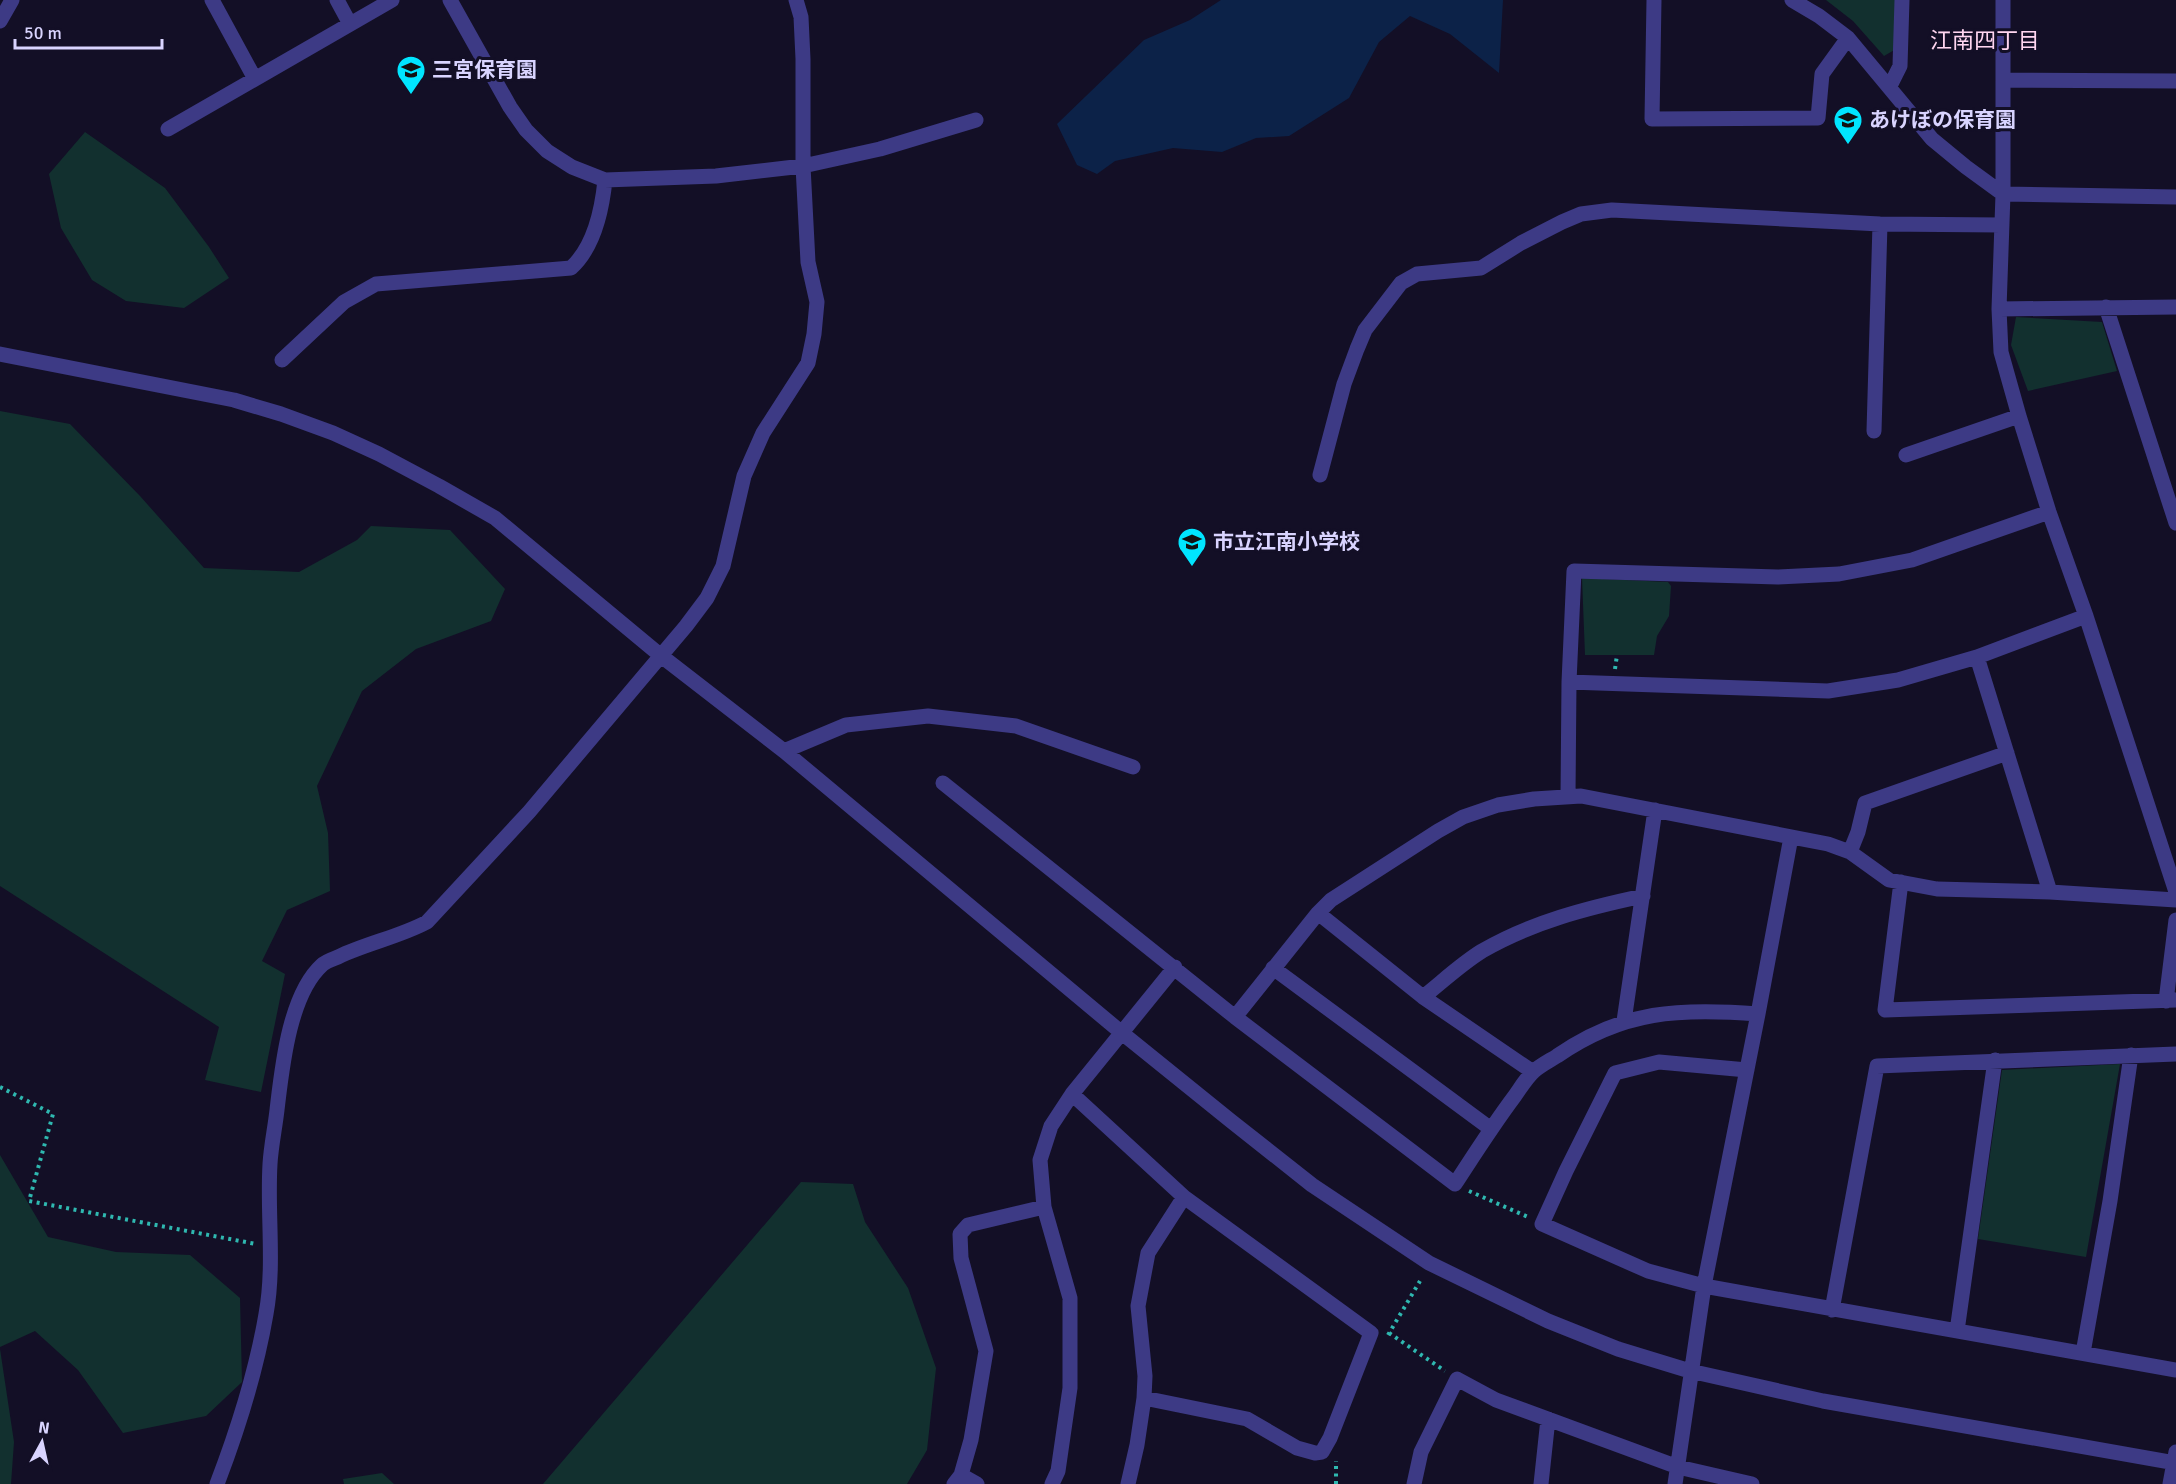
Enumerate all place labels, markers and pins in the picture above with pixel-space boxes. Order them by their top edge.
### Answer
school or university icon: 三宮保育園 [395,54,427,96]
place label: 三宮保育園 [432,57,537,83]
school or university icon: あけぼの保育園 [1832,104,1864,146]
place label: あけぼの保育園 [1869,107,2016,133]
school or university icon: 市立江南小学校 [1176,526,1208,568]
place label: 市立江南小学校 [1213,529,1360,555]

